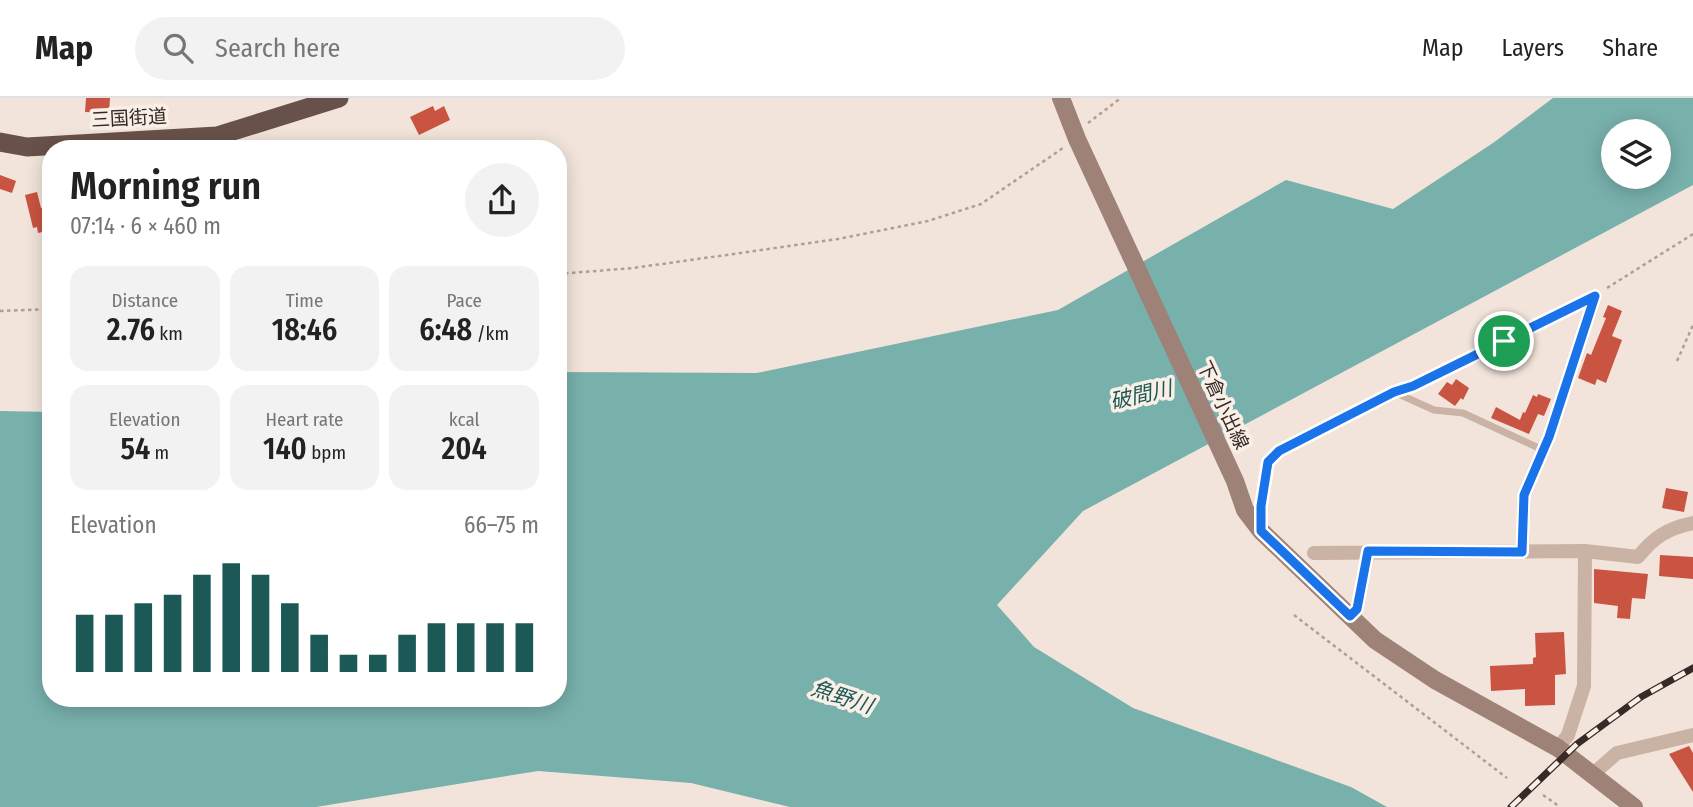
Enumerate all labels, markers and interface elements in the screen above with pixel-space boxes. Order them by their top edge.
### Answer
search box [135,17,625,80]
text: Map [35,28,93,68]
icon: search [159,29,197,67]
text: Search here [215,33,340,64]
text: Map [1422,34,1464,62]
text: Layers [1502,34,1564,62]
text: Share [1602,34,1658,62]
street label: 三国街道 [90,105,168,131]
map controls [1601,119,1671,189]
button: layers [1601,119,1671,189]
text: Morning run [70,163,261,209]
button: share [465,163,539,237]
text: 07:14 · 6 × 460 m [70,212,221,240]
text: Distance [112,289,178,312]
text: Time [286,289,323,312]
text: Pace [446,289,482,312]
pin [1474,311,1534,371]
text: 2.76 [107,312,155,348]
text: 18:46 [272,312,337,348]
text: 6:48 [419,312,472,348]
text: km [155,322,183,345]
text: /km [472,322,509,345]
icon: arrive [1485,322,1523,360]
street label: 下倉小出線 [1192,357,1254,453]
water label: 破間川 [1107,375,1177,415]
text: Elevation [109,408,181,431]
text: Heart rate [265,408,344,431]
text: kcal [449,408,480,431]
text: 54 [120,431,150,467]
text: 140 [263,431,307,467]
text: 204 [442,431,487,467]
text: m [150,441,169,464]
text: bpm [307,441,346,464]
text: Elevation [70,511,157,539]
text: 66–75 m [464,511,539,539]
water label: 魚野川 [808,675,878,720]

